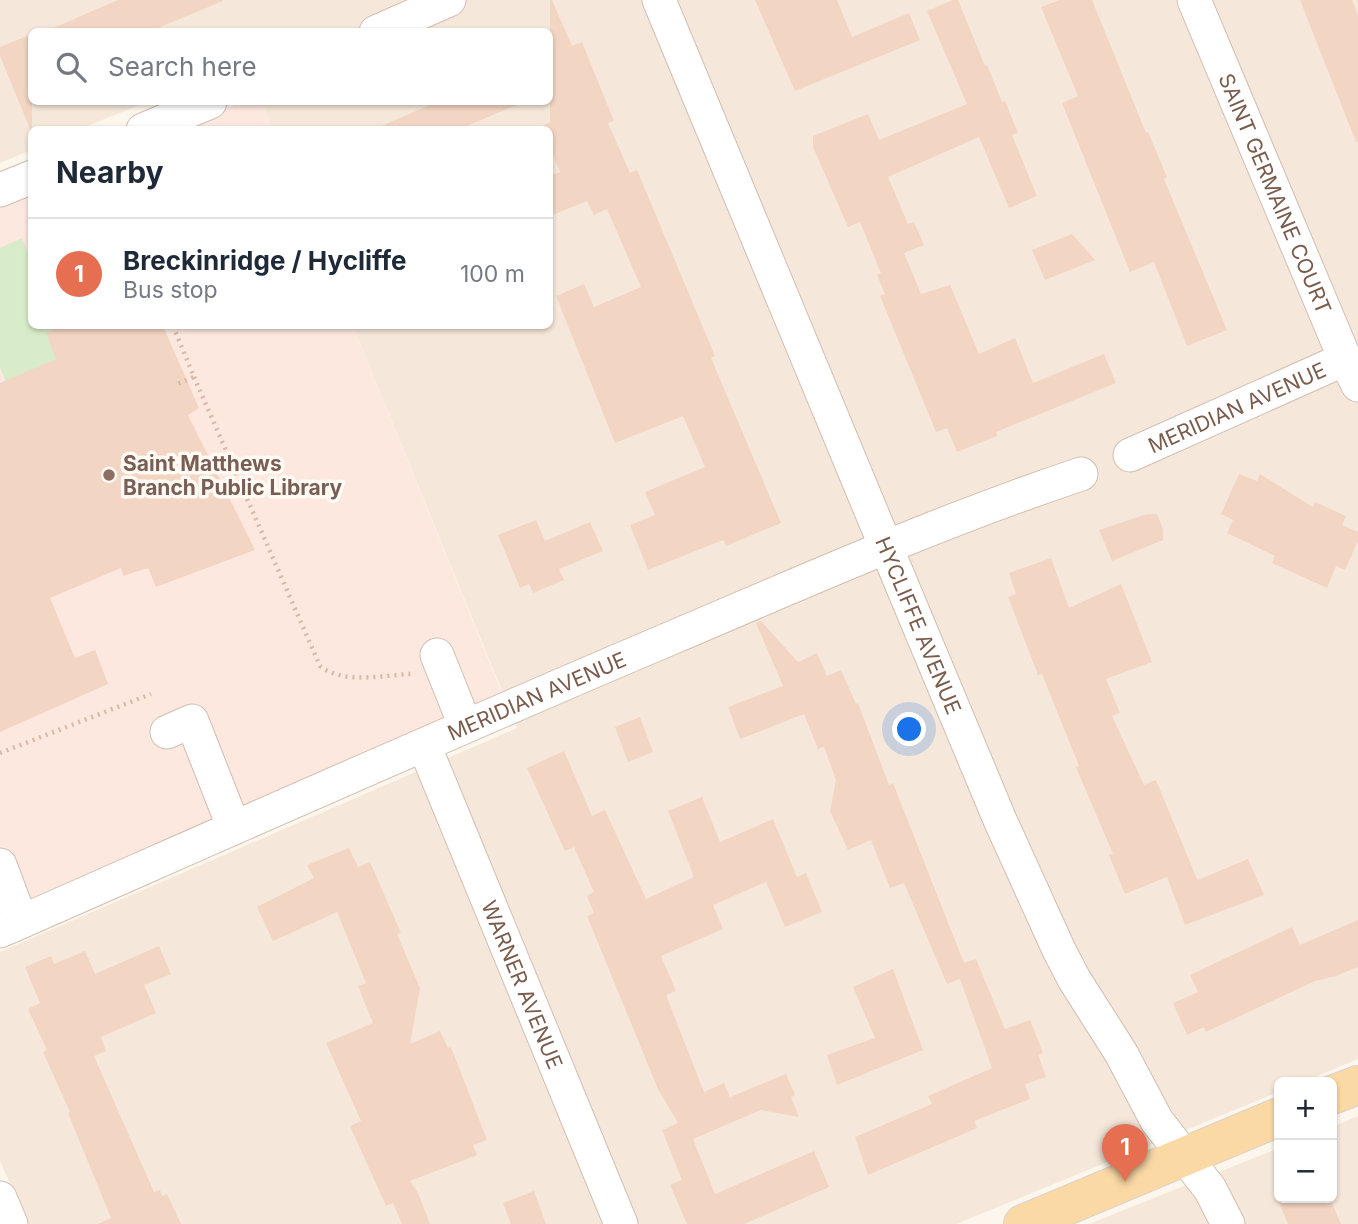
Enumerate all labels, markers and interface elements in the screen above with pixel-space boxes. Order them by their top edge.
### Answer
search box [28,28,553,105]
icon: search [52,48,90,86]
text: Search here [108,51,257,82]
street label: SAINT GERMAINE COURT [1214,70,1337,317]
text: Nearby [56,154,164,190]
text: Breckinridge / Hycliffe [123,245,407,276]
text: 1 [74,260,84,288]
text: 100 m [460,260,525,288]
text: Bus stop [123,276,218,304]
street label: MERIDIAN AVENUE [1144,357,1330,458]
place label: Saint Matthews Branch Public Library [123,451,343,500]
marker: Saint Matthews Branch Public Library [101,467,117,483]
street label: HYCLIFFE AVENUE [871,533,967,718]
street label: MERIDIAN AVENUE [443,646,630,745]
your location [892,712,926,746]
street label: WARNER AVENUE [477,897,568,1072]
map controls [1274,1077,1337,1203]
button: + [1274,1077,1337,1140]
pin: 1 [1102,1124,1148,1182]
button: − [1274,1140,1337,1203]

